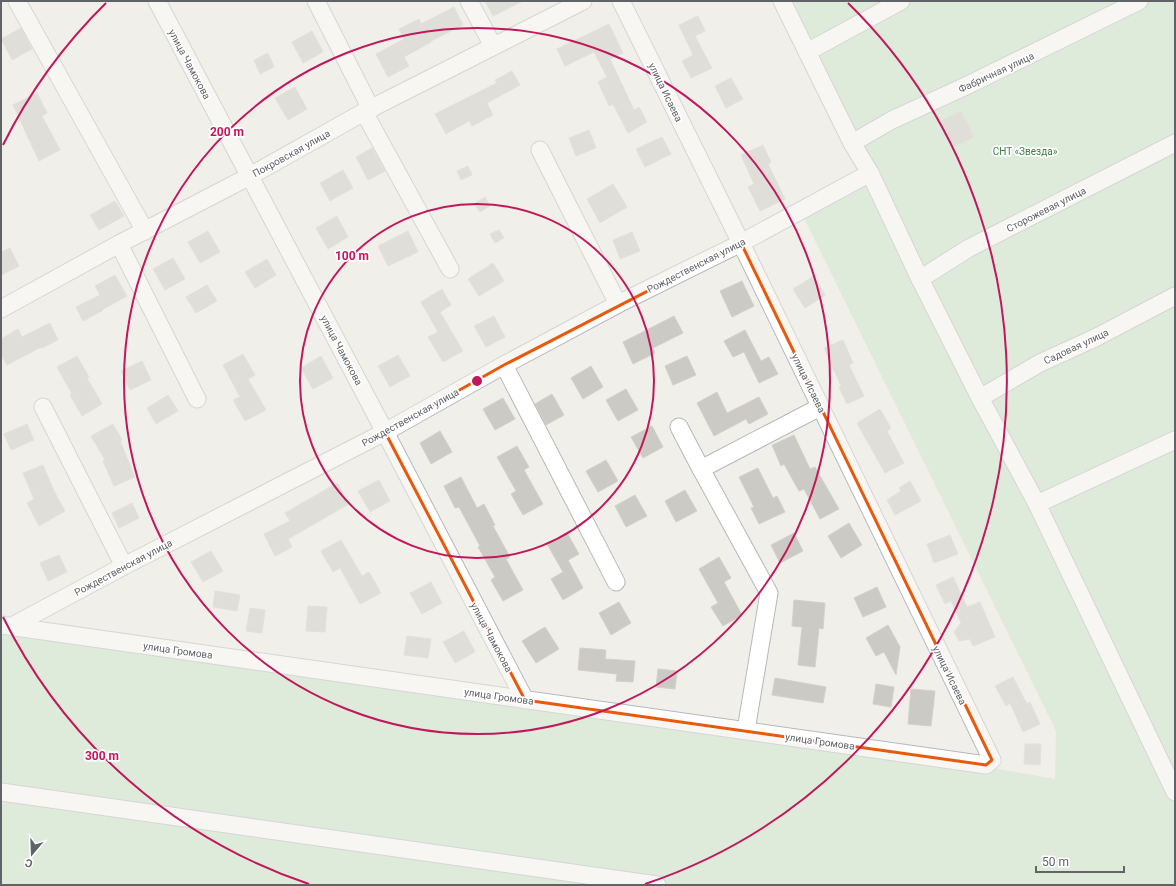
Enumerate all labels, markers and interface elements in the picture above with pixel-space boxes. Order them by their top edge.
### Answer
street label: улица Чамокова [167,27,213,101]
street label: Фабричная улица [956,49,1036,95]
street label: улица Исаева [647,61,685,123]
text: 200 m [210,125,244,139]
street label: Покровская улица [251,128,332,179]
park label: СНТ «Звезда» [993,146,1058,157]
street label: Сторожевая улица [1005,185,1088,234]
street label: Рождественская улица [645,236,747,295]
text: 100 m [335,249,369,263]
street label: улица Чамокова [319,313,365,387]
street label: Садовая улица [1042,327,1110,366]
street label: улица Исаева [790,352,828,414]
centre of rings [470,374,484,388]
street label: Рождественская улица [360,386,461,449]
street label: Рождественская улица [72,537,174,598]
street label: улица Чамокова [469,600,515,674]
street label: улица Громова [142,640,213,661]
street label: улица Исаева [931,644,969,706]
street label: улица Громова [463,686,534,707]
street label: улица Громова [784,731,855,752]
text: 300 m [85,749,119,763]
north arrow [12,834,52,874]
scale bar [1036,848,1124,874]
text: 50 m [1042,855,1069,869]
text: С [23,856,34,870]

